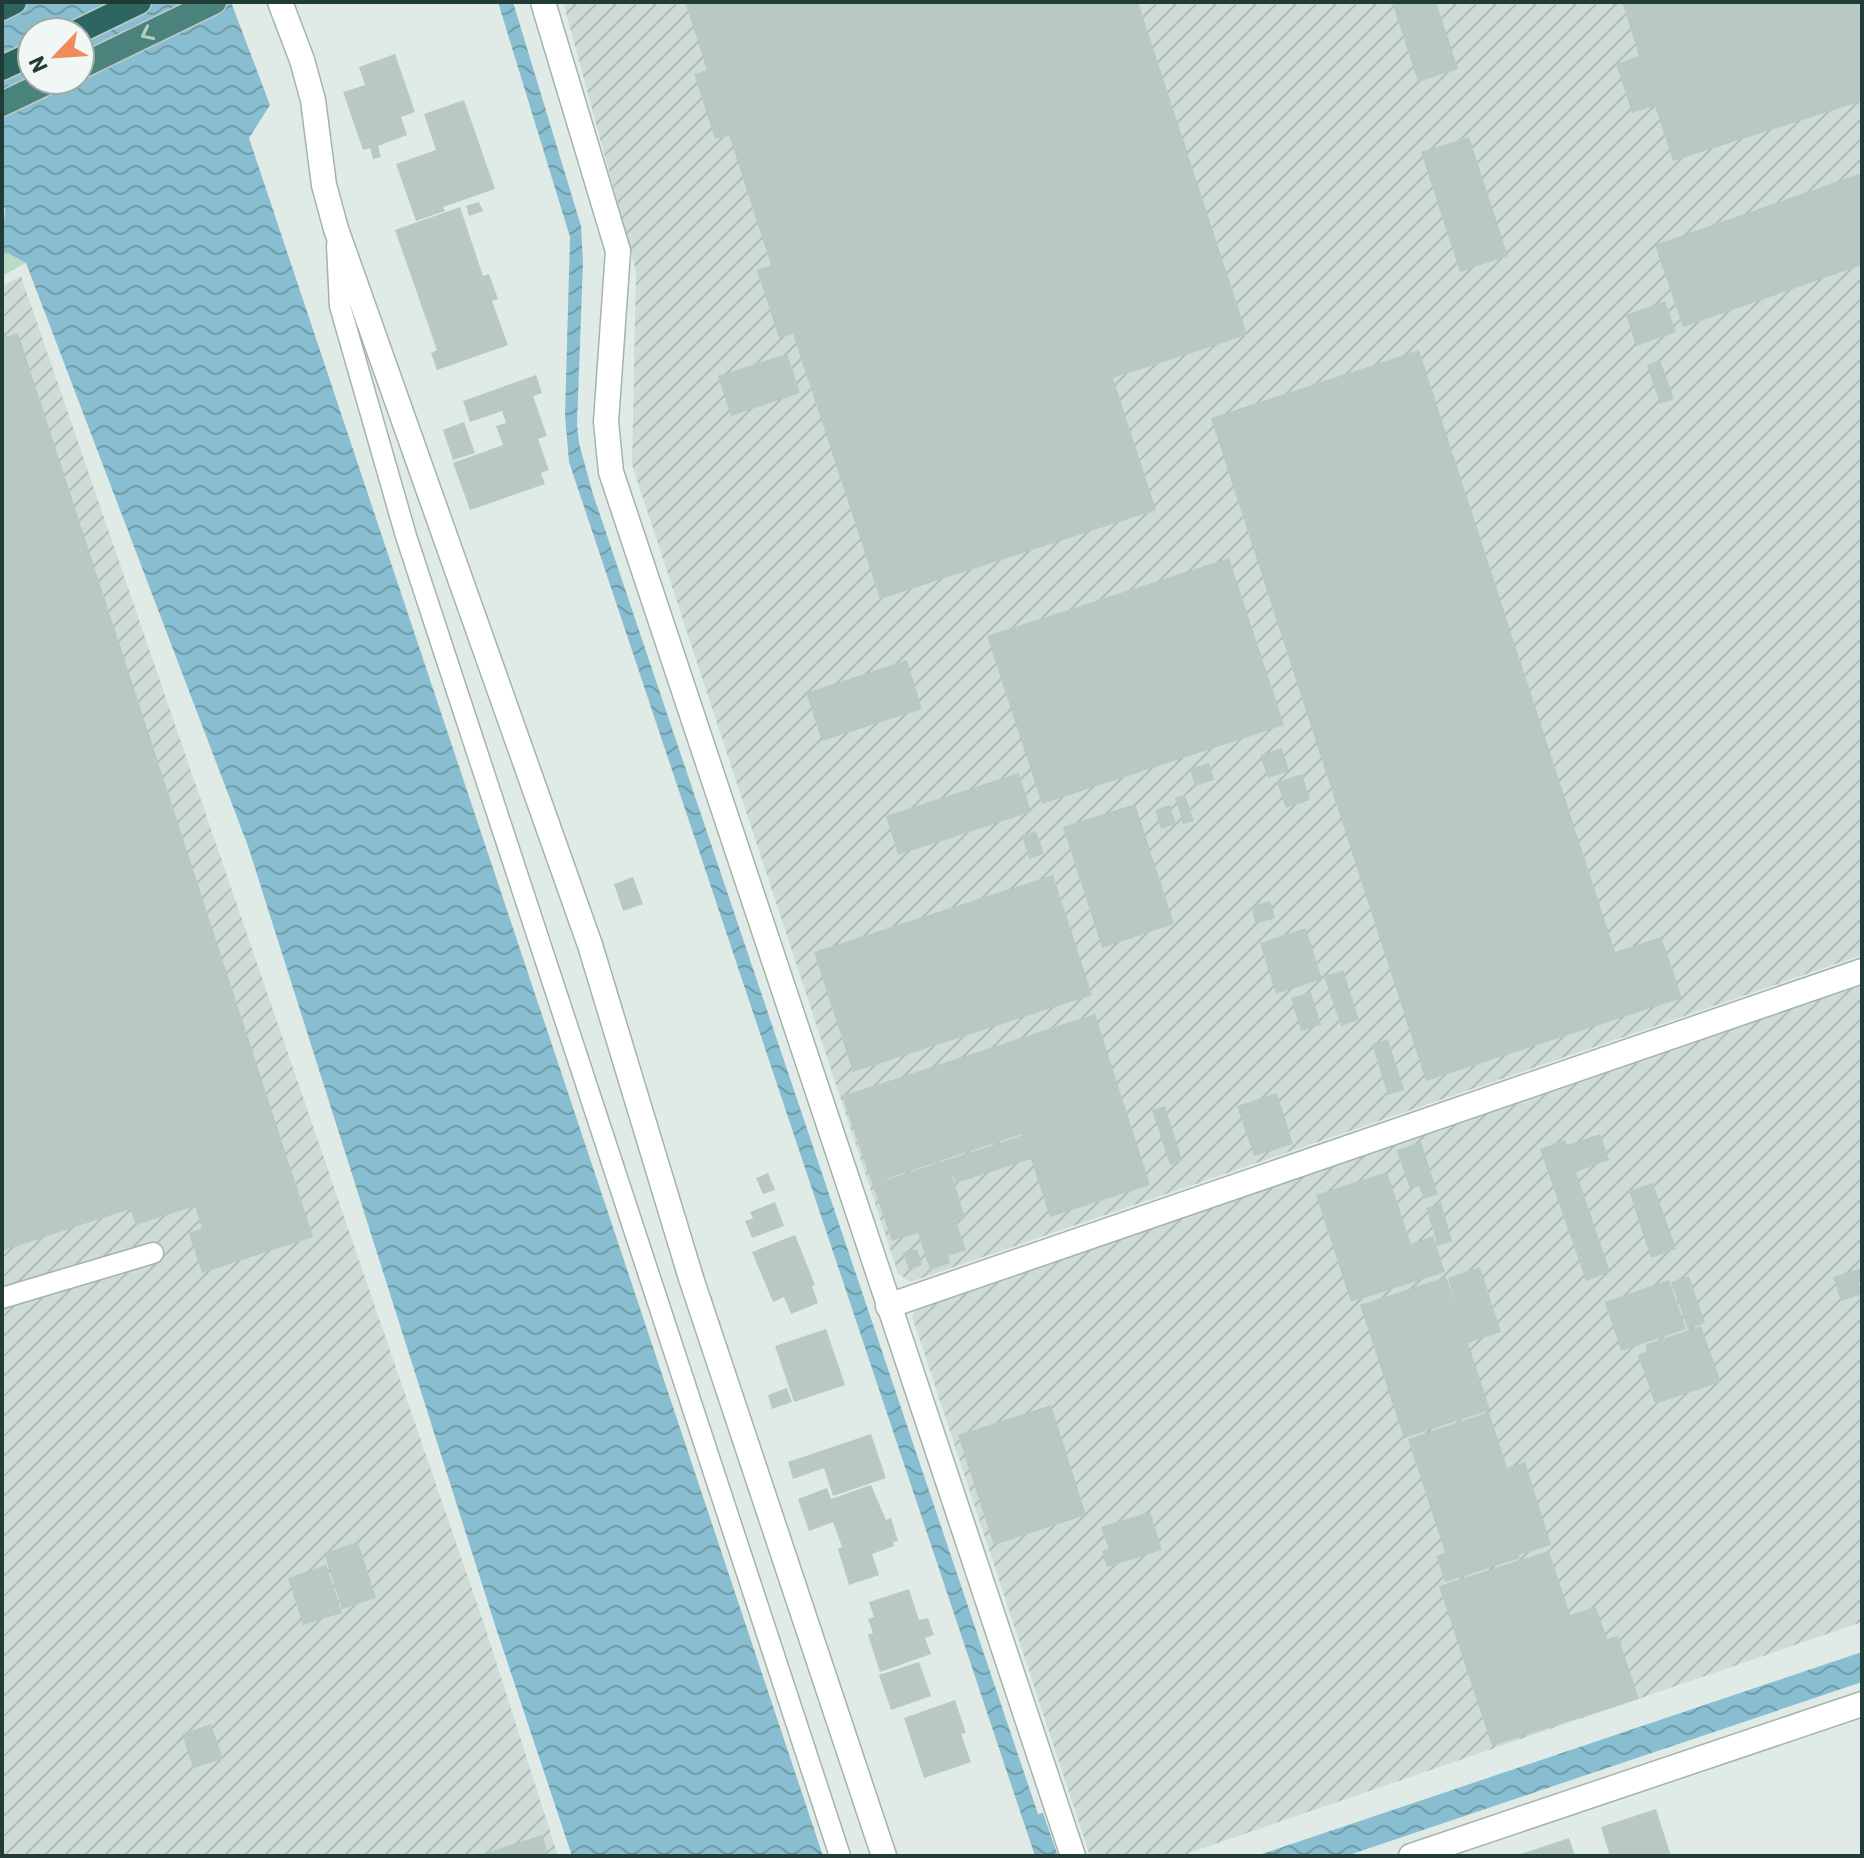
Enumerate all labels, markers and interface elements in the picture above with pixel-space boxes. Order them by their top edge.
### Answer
north arrow [16,16,96,96]
one-way arrow [140,24,155,40]
text: N [22,53,52,77]

